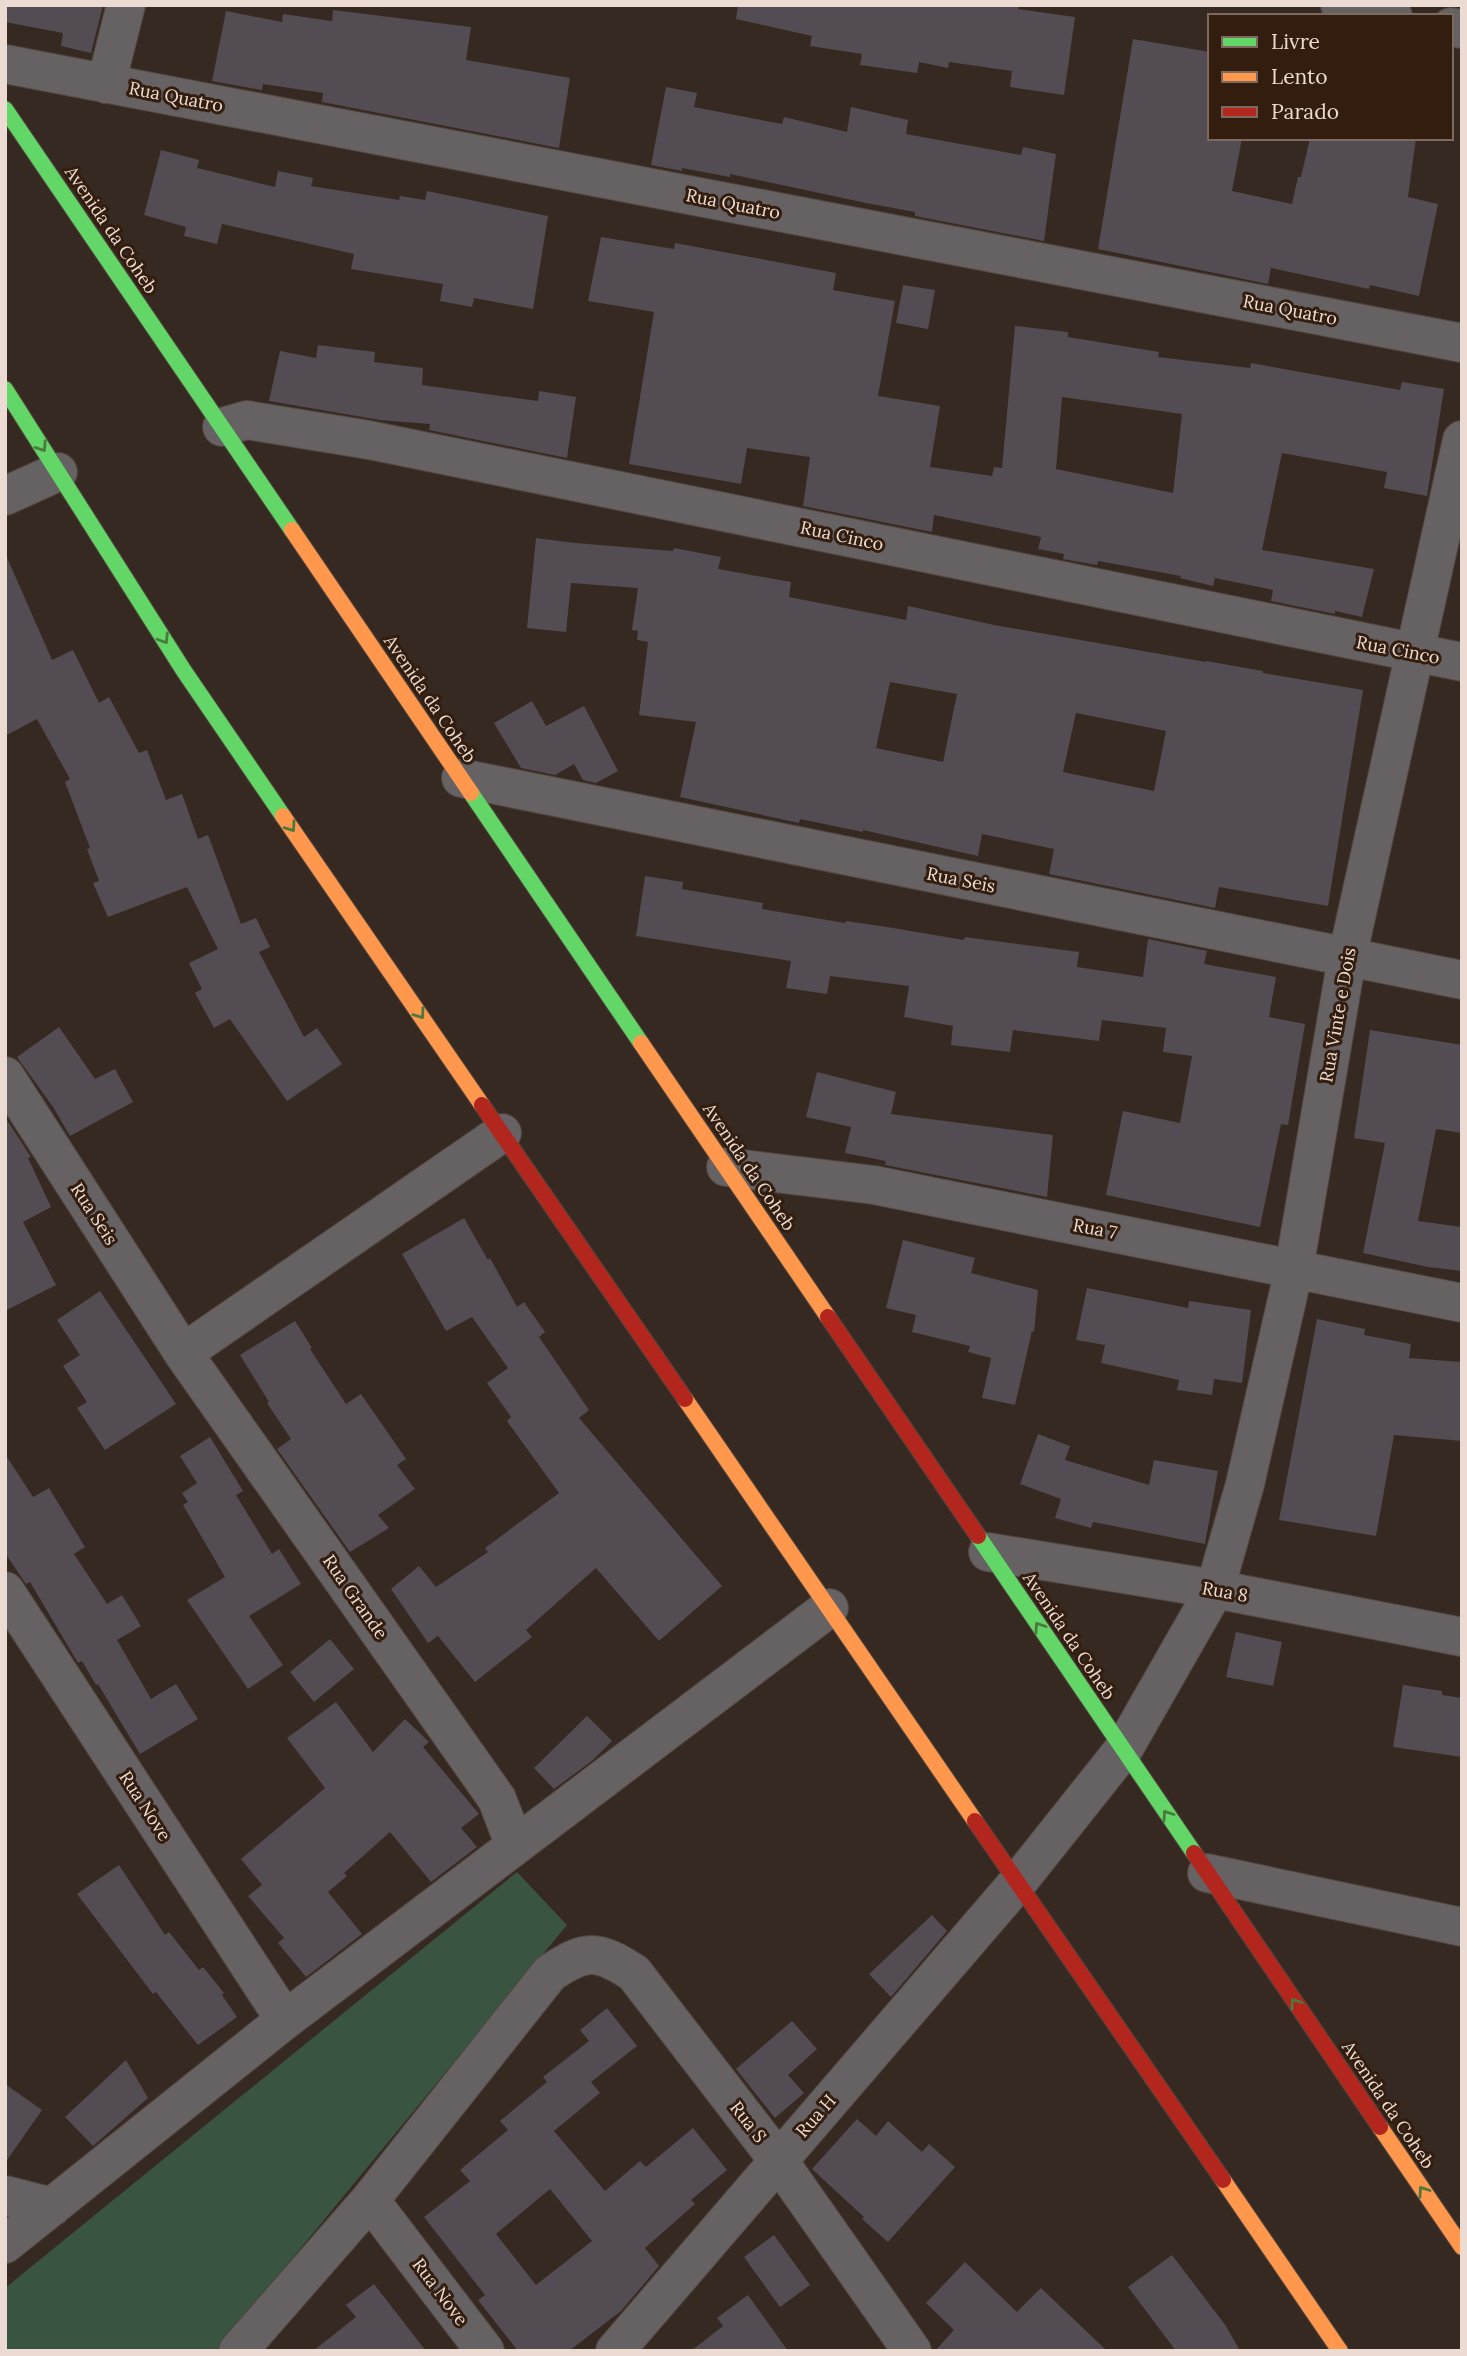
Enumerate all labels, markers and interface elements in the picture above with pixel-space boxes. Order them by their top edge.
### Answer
legend [1208,14,1453,140]
text: Livre [1271,28,1320,55]
text: Lento [1271,63,1328,90]
street label: Rua Quatro [127,76,225,117]
text: Parado [1271,98,1339,125]
street label: Avenida da Coheb [60,161,163,298]
street label: Rua Quatro [684,183,782,224]
street label: Rua Quatro [1241,289,1339,330]
one-way arrow [34,439,47,452]
street label: Rua Cinco [798,515,886,556]
street label: Avenida da Coheb [379,630,482,767]
street label: Rua Cinco [1354,630,1442,669]
one-way arrow [155,631,168,644]
one-way arrow [283,819,295,832]
street label: Rua Seis [925,862,997,897]
street label: Rua Vinte e Dois [1314,946,1361,1084]
one-way arrow [412,1006,425,1019]
street label: Avenida da Coheb [698,1098,801,1235]
street label: Rua Seis [66,1178,123,1249]
street label: Rua 7 [1071,1213,1119,1244]
street label: Rua Grande [318,1550,393,1644]
street label: Avenida da Coheb [1018,1567,1121,1704]
street label: Rua 8 [1200,1576,1250,1607]
one-way arrow [1035,1622,1047,1635]
street label: Rua Nove [114,1766,177,1845]
one-way arrow [1163,1810,1175,1823]
one-way arrow [1291,1998,1303,2011]
street label: Avenida da Coheb [1337,2036,1440,2173]
street label: Rua H [791,2089,841,2142]
street label: Rua S [725,2096,772,2147]
one-way arrow [1419,2186,1431,2199]
street label: Rua Nove [407,2253,473,2330]

